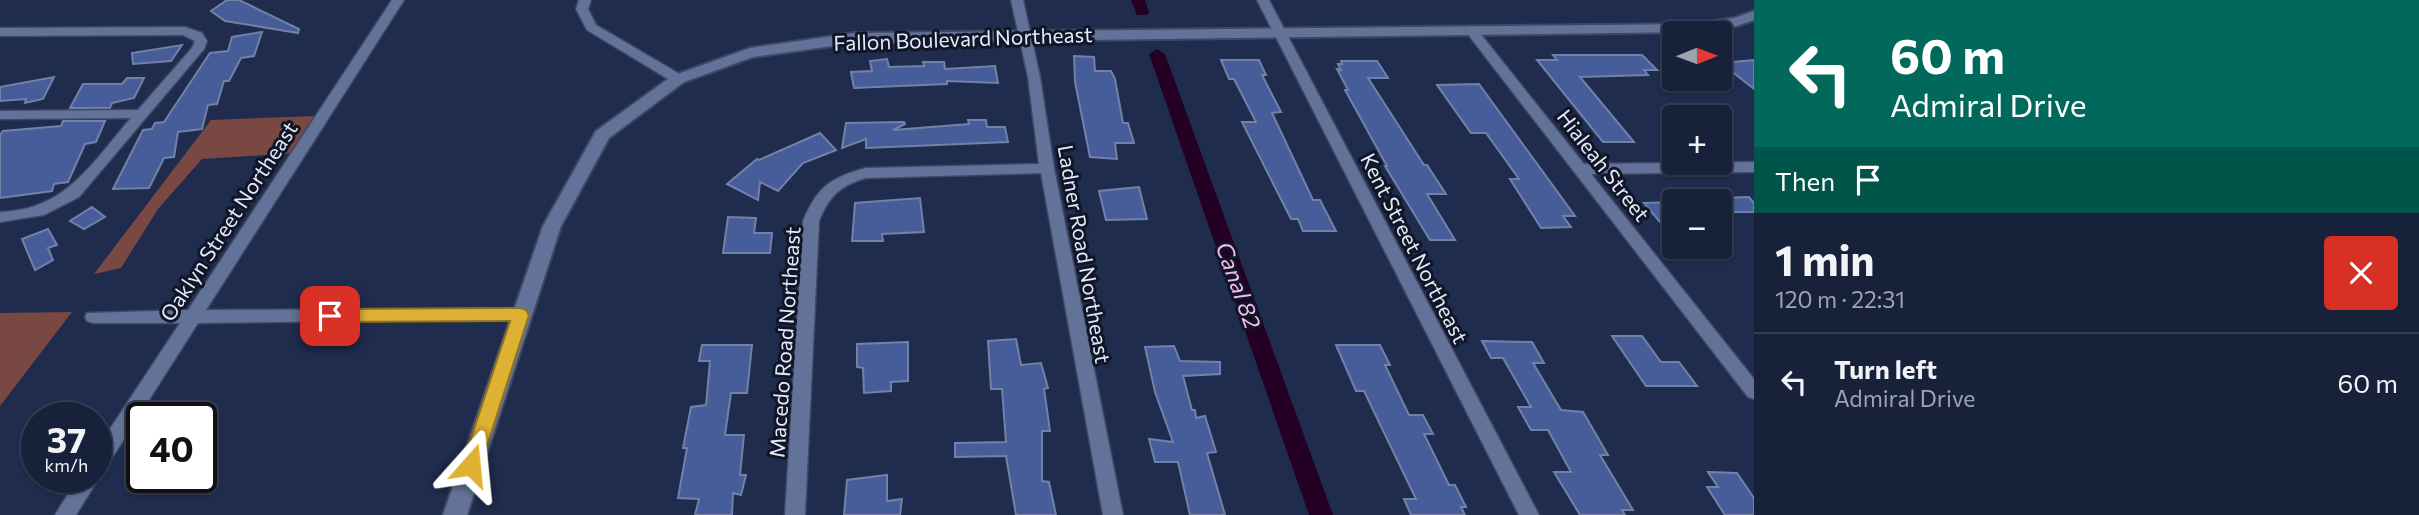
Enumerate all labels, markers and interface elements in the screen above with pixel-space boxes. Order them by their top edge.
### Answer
street label: Fallon Boulevard Northeast [833,21,1093,55]
north arrow [1662,21,1732,91]
map controls [1662,21,1732,259]
text: 60 m [1890,24,2005,84]
icon: left [1775,28,1866,119]
text: Admiral Drive [1890,84,2087,124]
street label: Hialeah Street [1553,104,1655,226]
button: + [1662,105,1732,175]
street label: Oaklyn Street Northeast [154,117,302,325]
street label: Ladner Road Northeast [1053,143,1117,365]
street label: Kent Street Northeast [1356,149,1474,347]
icon: arrive [1849,161,1887,199]
text: Then [1775,165,1835,196]
button: − [1662,189,1732,259]
street label: Macedo Road Northeast [763,226,805,458]
text: 1 min [1775,233,1875,285]
button: close [2324,236,2398,310]
water label: Canal 82 [1210,238,1268,332]
text: 120 m · 22:31 [1775,285,1905,313]
pin [300,286,360,346]
icon: arrive [311,297,349,335]
text: Turn left [1834,353,1937,384]
icon: left [1775,363,1813,401]
text: 60 m [2338,367,2398,398]
text: Admiral Drive [1834,384,1975,412]
speed limit sign: 40 [126,402,217,493]
text: 37 [47,417,86,460]
position arrow [434,428,508,502]
text: km/h [45,454,88,476]

